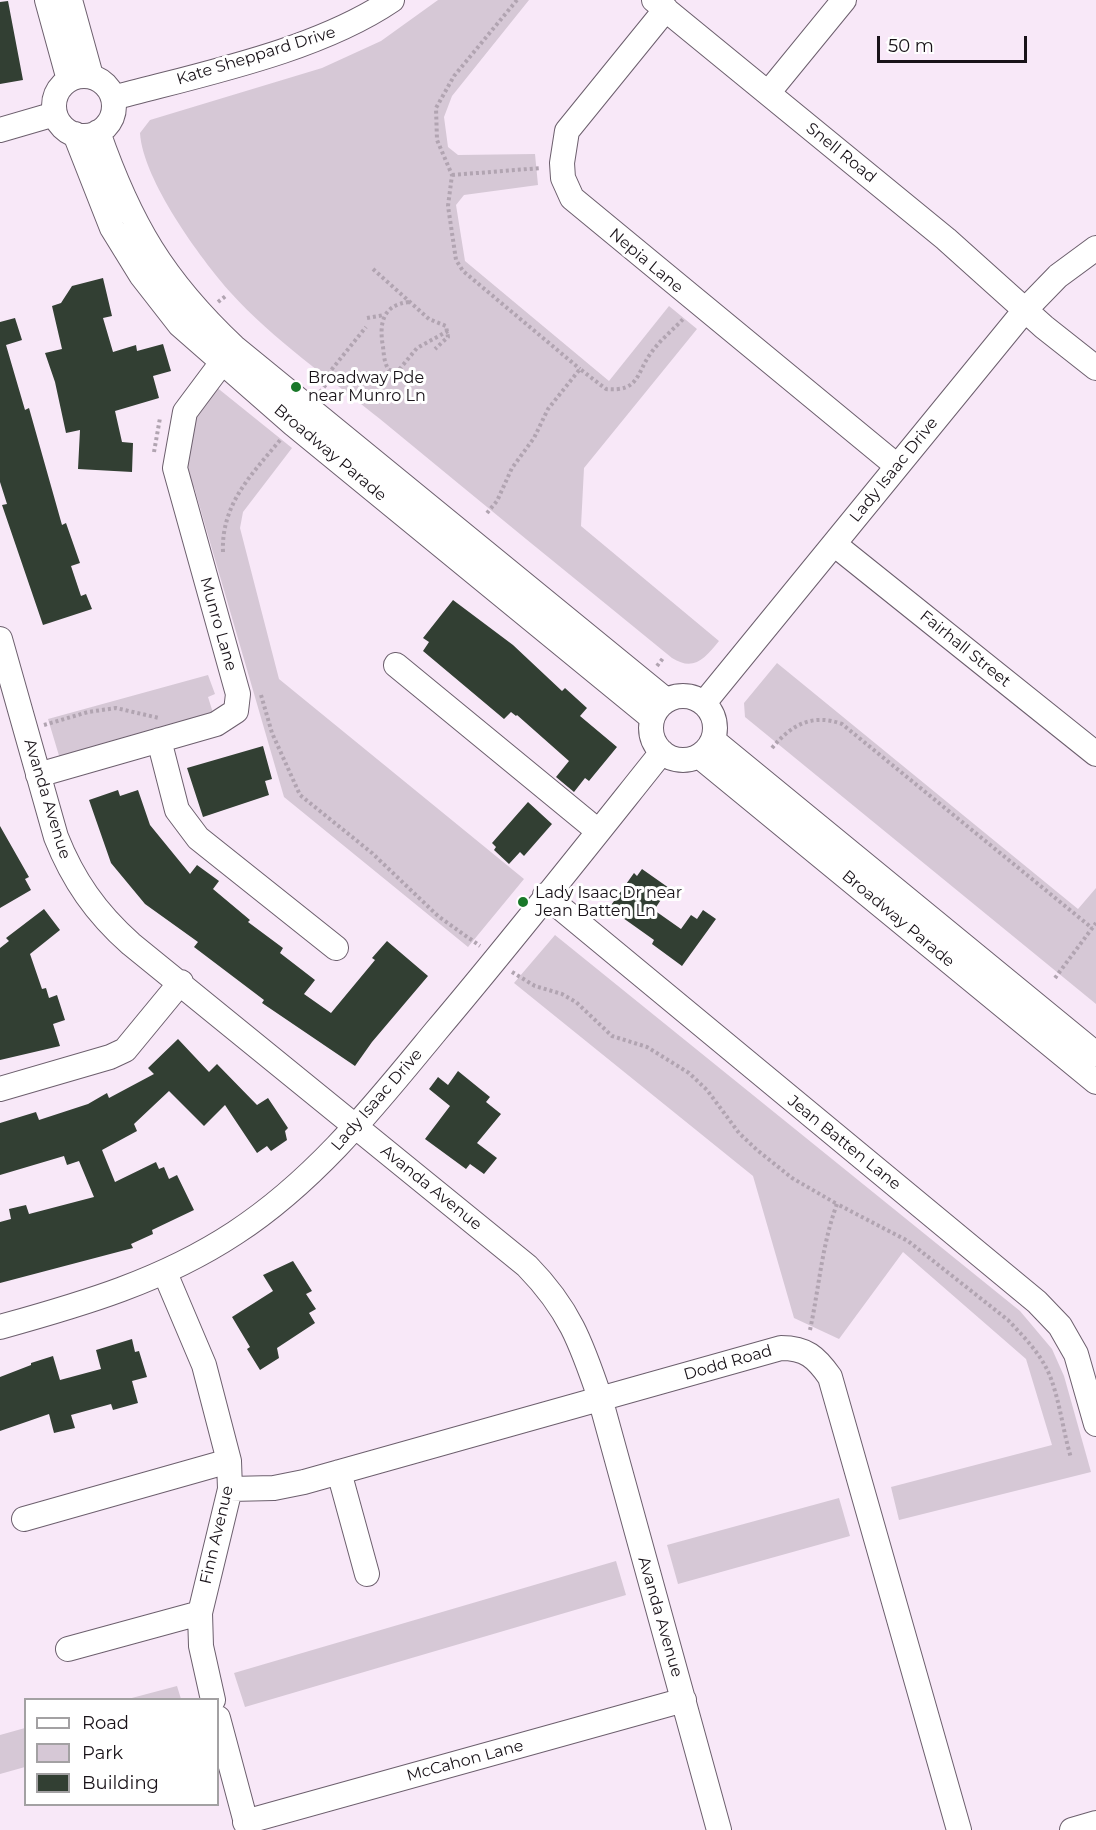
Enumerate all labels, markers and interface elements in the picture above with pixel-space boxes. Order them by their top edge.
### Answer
street label: Kate Sheppard Drive [174,23,338,89]
scale bar [880,24,1030,62]
text: 50 m [888,35,934,57]
street label: Snell Road [802,119,880,187]
street label: Nepia Lane [605,224,687,298]
place label: Broadway Pde near Munro Ln [308,368,426,406]
marker: Broadway Pde near Munro Ln [289,380,303,394]
street label: Broadway Parade [270,400,390,506]
street label: Lady Isaac Drive [846,414,942,526]
street label: Munro Lane [195,575,241,673]
street label: Fairhall Street [916,607,1014,691]
street label: Avanda Avenue [20,737,74,861]
street label: Broadway Parade [838,866,958,972]
place label: Lady Isaac Dr near Jean Batten Ln [535,883,682,921]
marker: Lady Isaac Dr near Jean Batten Ln [516,895,530,909]
street label: Lady Isaac Drive [327,1045,427,1155]
street label: Jean Batten Lane [784,1092,904,1194]
street label: Avanda Avenue [377,1141,485,1235]
street label: Dodd Road [682,1341,774,1385]
street label: Finn Avenue [196,1484,238,1586]
street label: Avanda Avenue [634,1555,686,1679]
legend [24,1698,219,1806]
text: Road [82,1712,129,1734]
street label: McCahon Lane [404,1736,526,1786]
text: Park [82,1742,123,1764]
text: Building [82,1772,159,1794]

